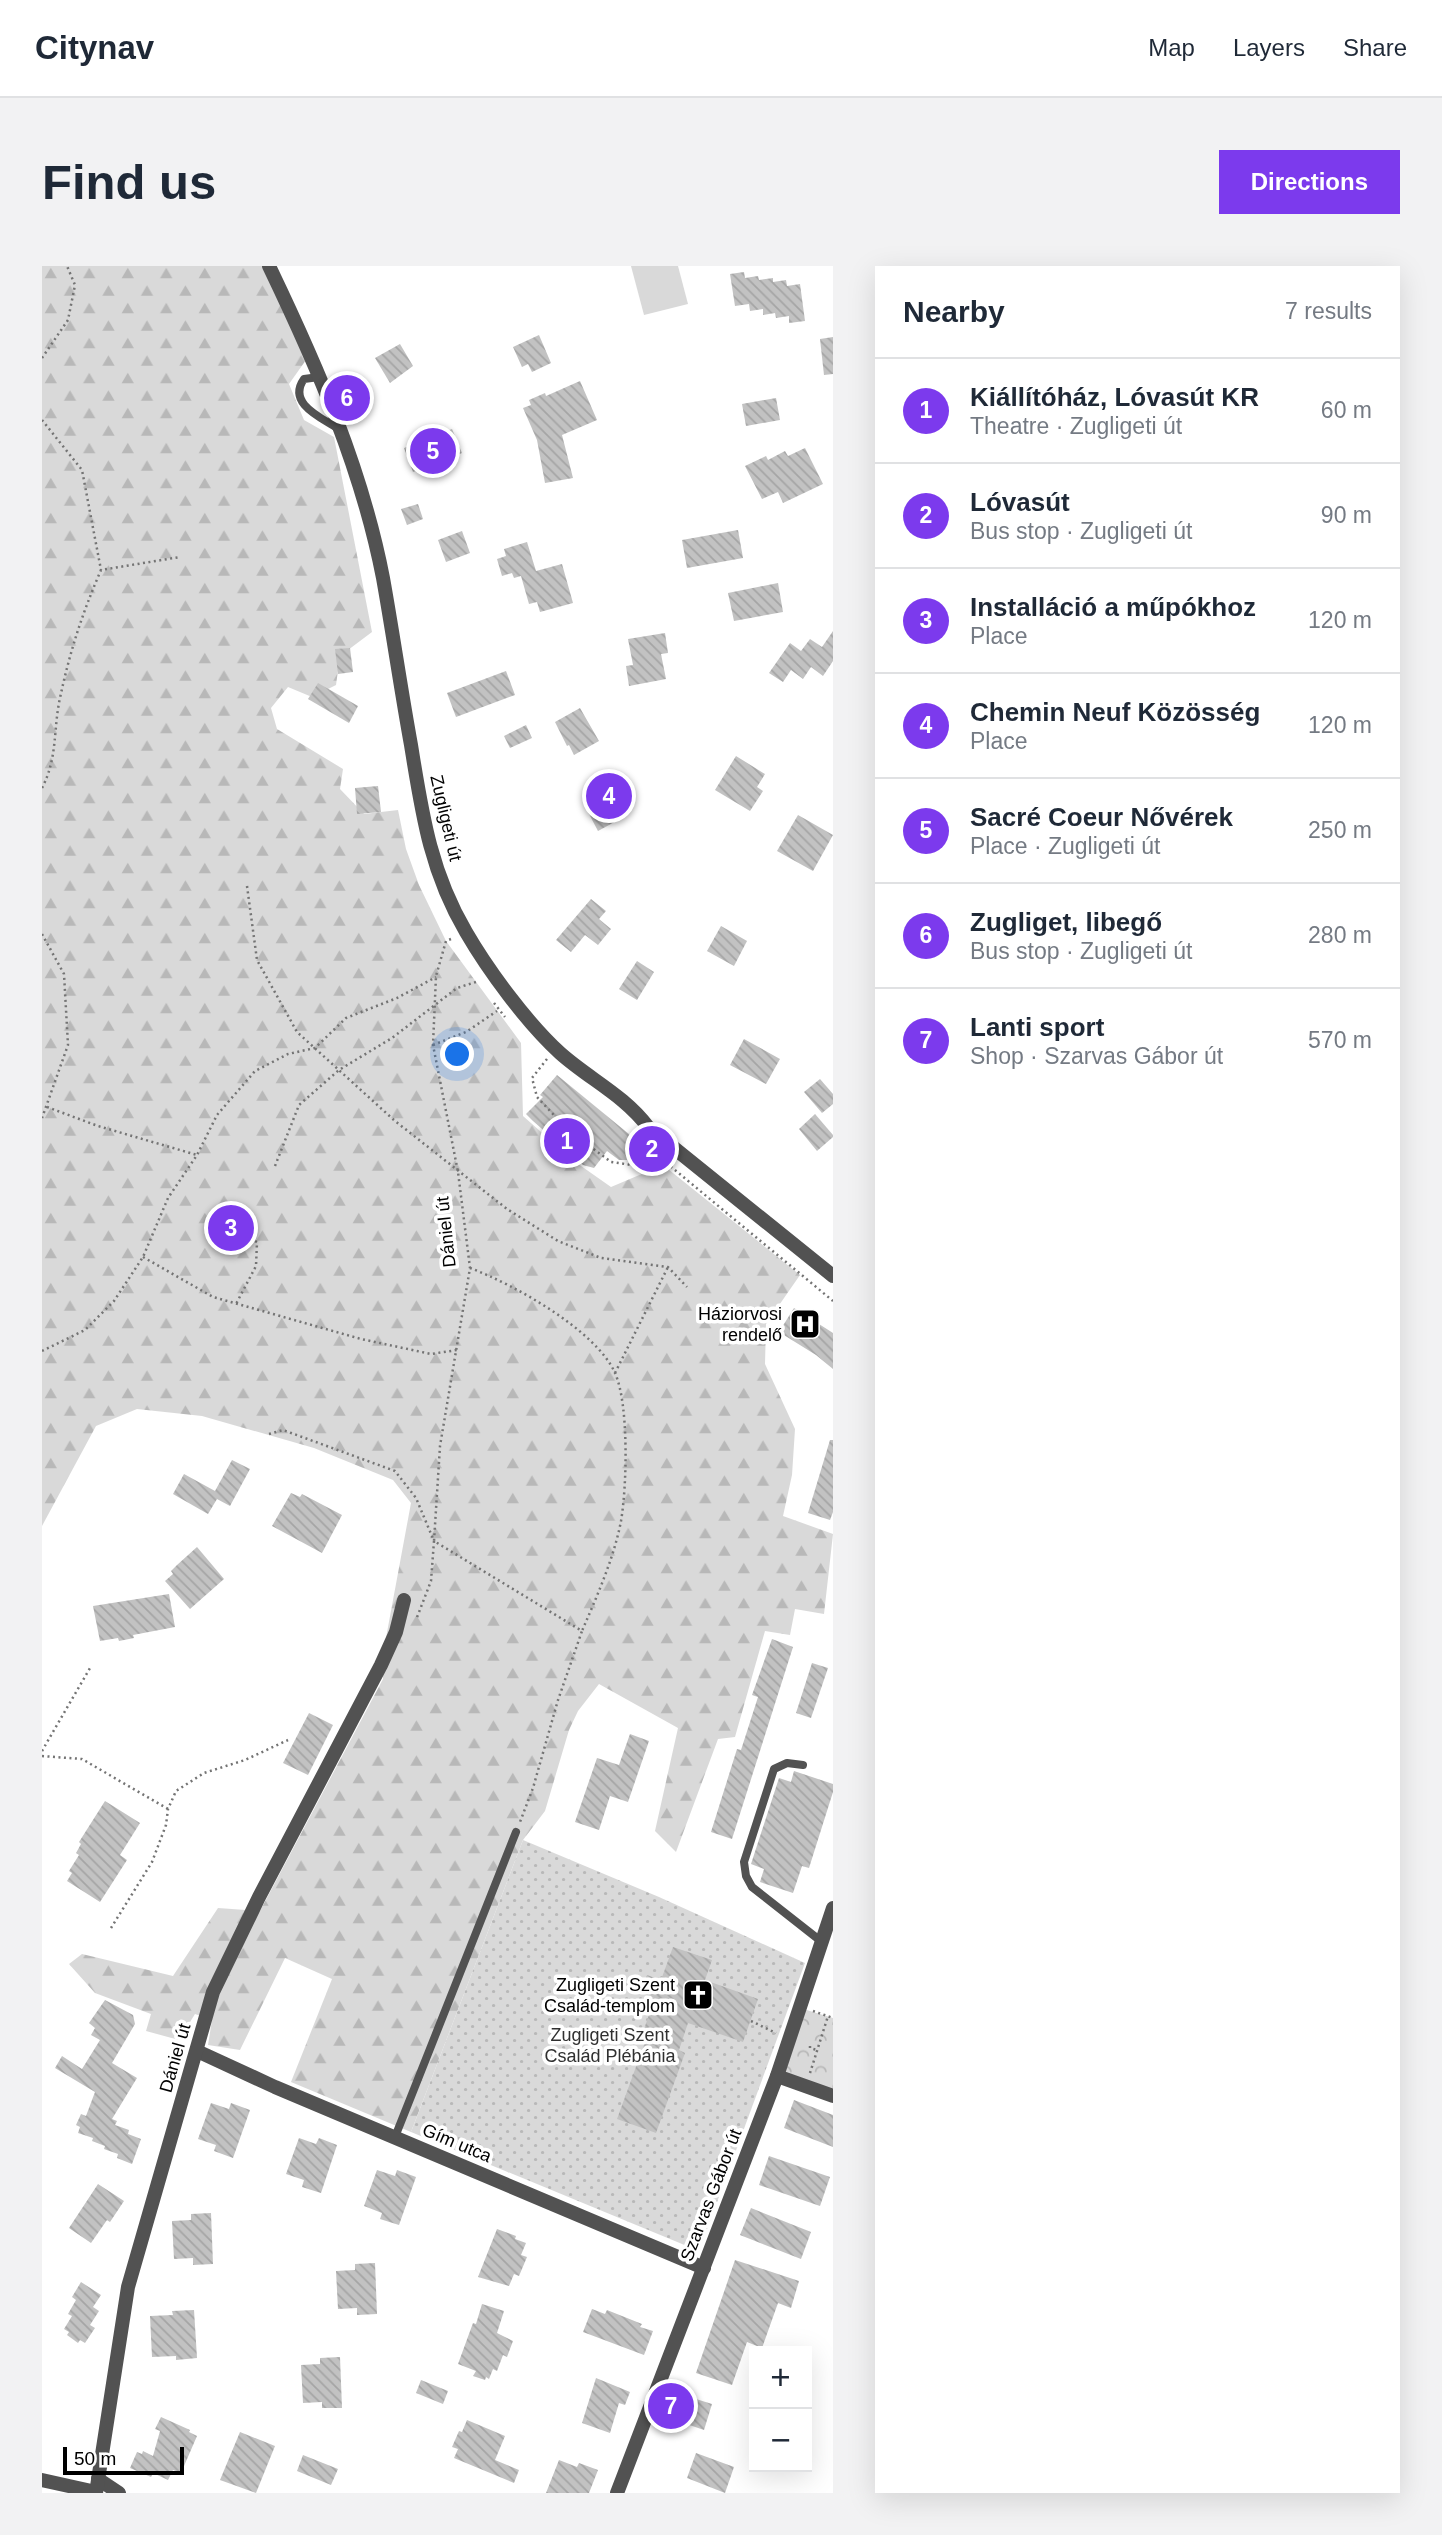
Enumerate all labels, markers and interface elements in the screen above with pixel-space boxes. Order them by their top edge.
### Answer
text: Citynav [35,29,154,66]
text: Map [1148,34,1195,61]
text: Layers [1233,34,1305,61]
text: Share [1343,34,1407,61]
button: Directions [1219,150,1400,214]
text: Find us [42,155,216,209]
text: Nearby [903,295,1005,328]
text: 7 results [1285,298,1372,324]
pin: 6 [324,372,370,424]
text: Kiállítóház, Lóvasút KR [970,382,1259,412]
text: 1 [920,397,932,423]
text: 60 m [1321,397,1372,423]
text: Theatre · Zugligeti út [970,413,1182,439]
pin: 5 [410,425,456,477]
text: Lóvasút [970,487,1070,517]
text: 2 [920,502,932,528]
text: 90 m [1321,502,1372,528]
text: Bus stop · Zugligeti út [970,518,1192,544]
text: Installáció a műpókhoz [970,592,1256,622]
text: 3 [920,607,932,633]
text: 120 m [1308,607,1372,633]
text: Place [970,623,1028,649]
text: Chemin Neuf Közösség [970,697,1260,727]
text: 4 [920,712,932,738]
text: 120 m [1308,712,1372,738]
text: Place [970,728,1028,754]
pin: 4 [586,770,632,822]
street label: Zugligeti út [426,773,466,863]
text: Sacré Coeur Nővérek [970,802,1233,832]
text: 5 [920,817,932,843]
text: 250 m [1308,817,1372,843]
text: Place · Zugligeti út [970,833,1160,859]
text: Zugliget, libegő [970,907,1162,937]
text: 6 [920,922,932,948]
text: 280 m [1308,922,1372,948]
text: Bus stop · Zugligeti út [970,938,1192,964]
text: Lanti sport [970,1012,1104,1042]
text: 7 [920,1027,932,1053]
text: 570 m [1308,1027,1372,1053]
your location [440,1037,474,1071]
text: Shop · Szarvas Gábor út [970,1043,1223,1069]
pin: 1 [544,1115,590,1167]
pin: 2 [629,1123,675,1175]
street label: Dániel út [432,1196,460,1268]
pin: 3 [208,1202,254,1254]
place label: Háziorvosi rendelő [698,1304,782,1345]
hospital icon: Háziorvosi rendelő [788,1307,822,1341]
place label: Zugligeti Szent Család-templom [544,1975,675,2016]
church icon: Zugligeti Szent Család-templom [681,1978,715,2012]
street label: Dániel út [156,2021,194,2095]
park label: Zugligeti Szent Család Plébánia [544,2025,677,2066]
street label: Gím utca [419,2120,495,2167]
street label: Szarvas Gábor út [677,2126,745,2264]
map controls [749,2346,812,2472]
button: + [749,2346,812,2409]
pin: 7 [648,2380,694,2432]
button: − [749,2409,812,2472]
scale bar [63,2444,184,2476]
text: 50 m [74,2448,116,2469]

